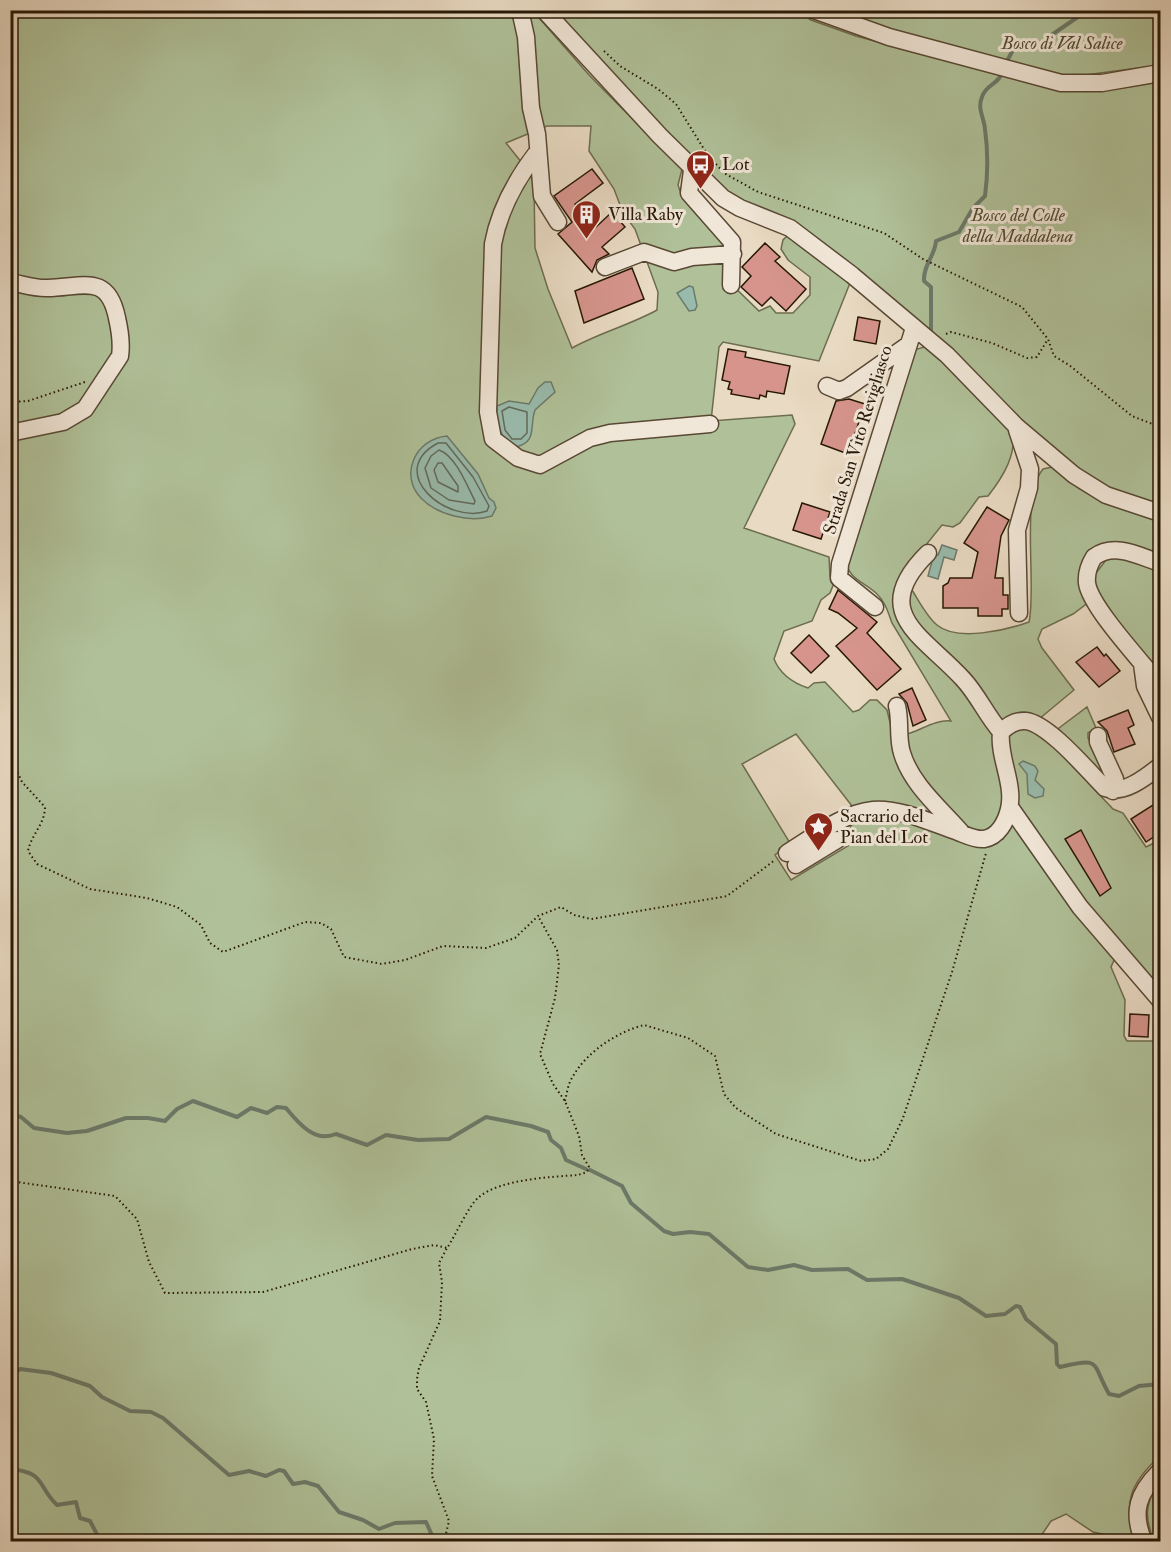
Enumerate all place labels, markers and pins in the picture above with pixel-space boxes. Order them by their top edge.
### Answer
bus stop icon: Lot [685,148,717,190]
place label: Lot [722,153,750,176]
building icon: Villa Raby [571,198,603,240]
place label: Villa Raby [608,203,684,226]
place label: Sacrario del Pian del Lot [840,805,928,849]
place icon: Sacrario del Pian del Lot [803,810,835,852]

